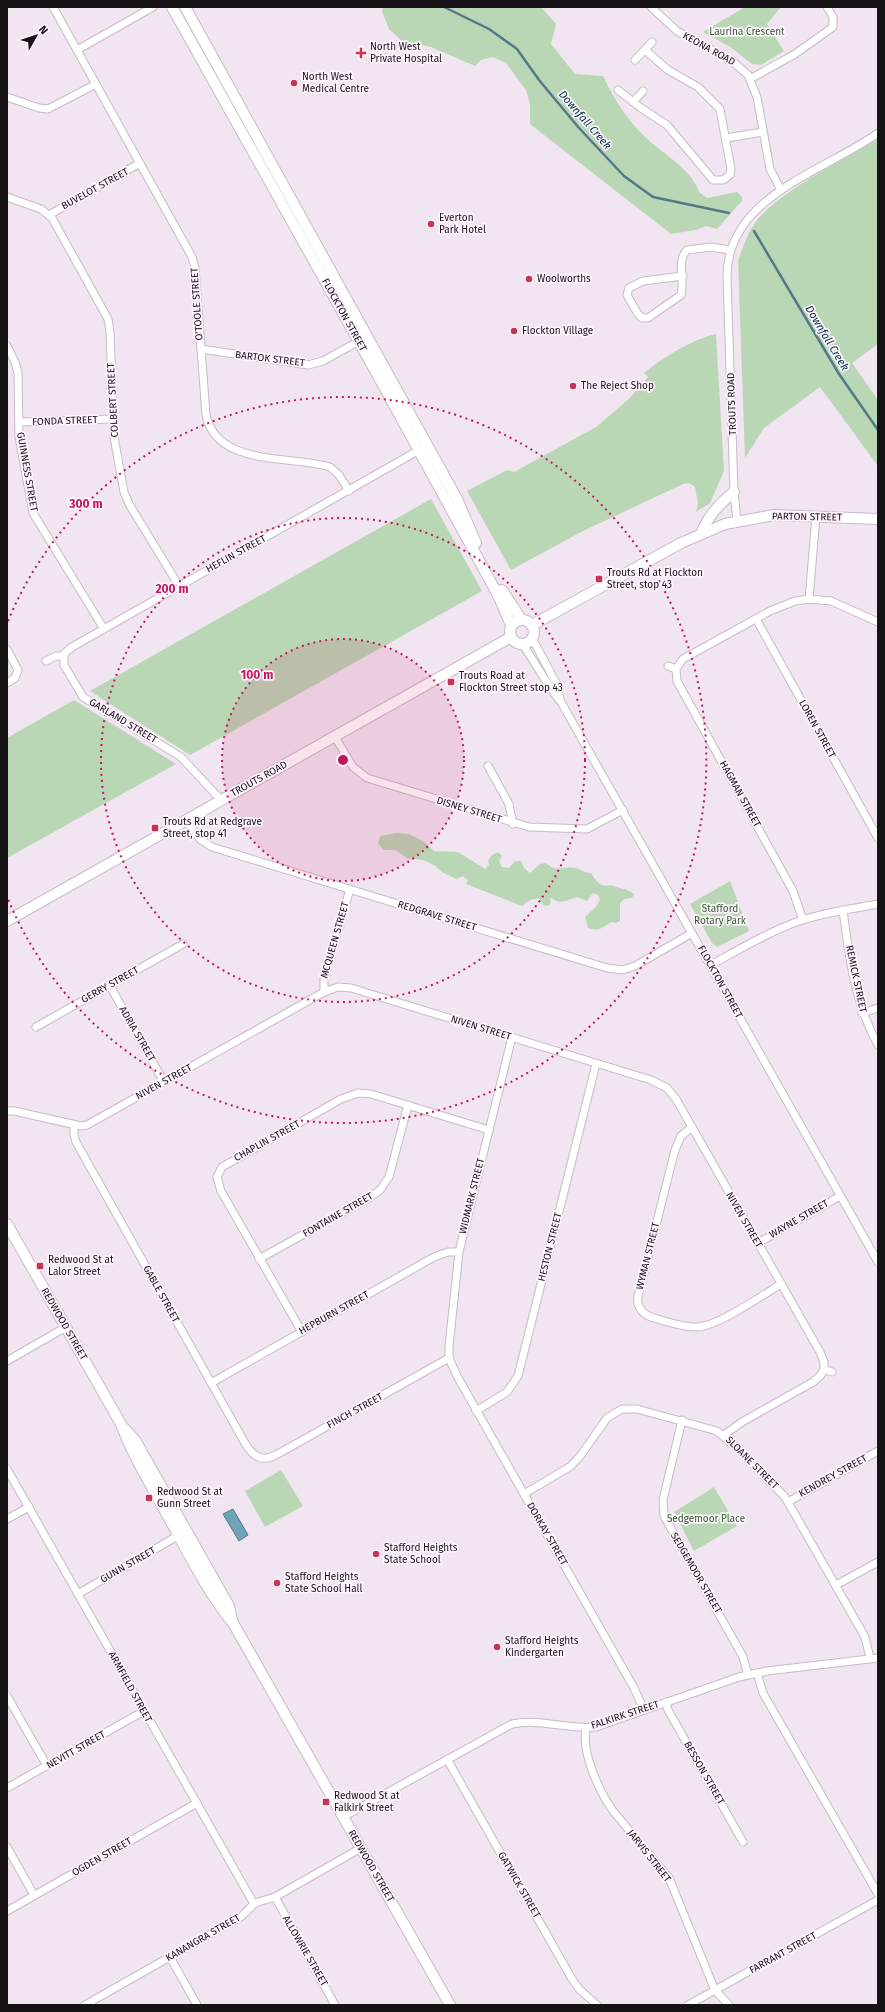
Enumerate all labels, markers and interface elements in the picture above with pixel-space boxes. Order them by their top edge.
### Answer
north arrow [16,16,56,56]
text: N [36,23,51,37]
park label: Laurina Crescent [709,26,785,38]
street label: KEONA ROAD [681,30,737,68]
place label: North West Private Hospital [370,41,442,65]
marker: North West Private Hospital [355,47,367,59]
place label: North West Medical Centre [302,71,369,95]
marker: North West Medical Centre [289,78,299,88]
water label: Downfall Creek [556,88,614,152]
street label: BUVELOT STREET [59,165,131,212]
place label: Everton Park Hotel [439,212,486,236]
marker: Everton Park Hotel [426,219,436,229]
street label: O'TOOLE STREET [188,266,206,341]
place label: Woolworths [537,273,591,285]
marker: Woolworths [524,274,534,284]
street label: FLOCKTON STREET [319,276,369,354]
water label: Downfall Creek [802,303,852,373]
place label: Flockton Village [522,325,593,337]
marker: Flockton Village [509,326,519,336]
street label: BARTOK STREET [234,349,306,369]
street label: COLBERT STREET [105,362,121,438]
street label: TROUTS ROAD [725,372,739,436]
place label: The Reject Shop [581,380,654,392]
marker: The Reject Shop [568,381,578,391]
street label: FONDA STREET [32,414,99,428]
street label: GUINNESS STREET [14,431,40,514]
text: 300 m [68,497,103,511]
street label: PARTON STREET [772,510,843,524]
street label: HEFLIN STREET [204,532,269,575]
place label: Trouts Rd at Flockton Street, stop 43 [607,567,703,591]
marker: Trouts Rd at Flockton Street, stop 43 [594,574,604,584]
text: 200 m [155,582,189,596]
text: 100 m [241,668,273,682]
place label: Trouts Road at Flockton Street stop 43 [459,670,563,694]
marker: Trouts Road at Flockton Street stop 43 [446,677,456,687]
street label: GARLAND STREET [87,696,160,746]
street label: LOREN STREET [796,698,838,761]
centre of rings [336,753,350,767]
street label: TROUTS ROAD [229,759,289,799]
street label: HAGMAN STREET [717,759,764,830]
street label: DISNEY STREET [435,794,504,826]
place label: Trouts Rd at Redgrave Street, stop 41 [163,816,262,840]
marker: Trouts Rd at Redgrave Street, stop 41 [150,823,160,833]
street label: REDGRAVE STREET [396,898,479,934]
street label: MCQUEEN STREET [318,900,352,980]
park label: Stafford Rotary Park [694,903,747,927]
street label: FLOCKTON STREET [695,943,745,1021]
street label: REMICK STREET [843,944,869,1015]
street label: GERRY STREET [79,964,142,1006]
street label: ADRIA STREET [116,1004,158,1065]
street label: NIVEN STREET [449,1013,513,1043]
street label: NIVEN STREET [134,1061,195,1102]
street label: CHAPLIN STREET [232,1117,303,1164]
street label: WIDMARK STREET [457,1156,487,1235]
street label: FONTAINE STREET [301,1190,376,1240]
street label: NIVEN STREET [723,1190,765,1251]
street label: WAYNE STREET [767,1197,831,1241]
street label: HESTON STREET [536,1210,565,1283]
street label: WYMAN STREET [634,1220,662,1291]
place label: Redwood St at Lalor Street [48,1254,114,1278]
marker: Redwood St at Lalor Street [35,1261,45,1271]
street label: GABLE STREET [140,1263,182,1325]
street label: REDWOOD STREET [38,1286,90,1363]
street label: HEPBURN STREET [297,1288,372,1337]
street label: FINCH STREET [325,1390,386,1431]
street label: SLOANE STREET [723,1434,781,1492]
street label: KENDREY STREET [797,1452,870,1500]
place label: Redwood St at Gunn Street [157,1486,223,1510]
marker: Redwood St at Gunn Street [144,1493,154,1503]
street label: DORKAY STREET [524,1500,570,1568]
park label: Sedgemoor Place [667,1513,745,1525]
street label: SEDGEMOOR STREET [668,1530,724,1616]
place label: Stafford Heights State School [384,1542,458,1566]
street label: GUNN STREET [98,1544,158,1586]
marker: Stafford Heights State School [371,1549,381,1559]
place label: Stafford Heights State School Hall [285,1571,362,1595]
marker: Stafford Heights State School Hall [272,1578,282,1588]
place label: Stafford Heights Kindergarten [505,1635,579,1659]
marker: Stafford Heights Kindergarten [492,1642,502,1652]
street label: ARMFIELD STREET [106,1649,155,1725]
street label: FALKIRK STREET [589,1698,661,1732]
street label: NEVITT STREET [44,1728,108,1772]
street label: BESSON STREET [681,1739,727,1807]
place label: Redwood St at Falkirk Street [334,1790,400,1814]
marker: Redwood St at Falkirk Street [321,1797,331,1807]
street label: JARVIS STREET [625,1827,674,1885]
street label: REDWOOD STREET [345,1828,397,1905]
street label: OGDEN STREET [70,1835,135,1879]
street label: GATWICK STREET [495,1850,543,1921]
street label: KANANGRA STREET [164,1911,243,1964]
street label: ALLOWRIE STREET [280,1913,331,1989]
street label: FARRANT STREET [747,1929,819,1976]

